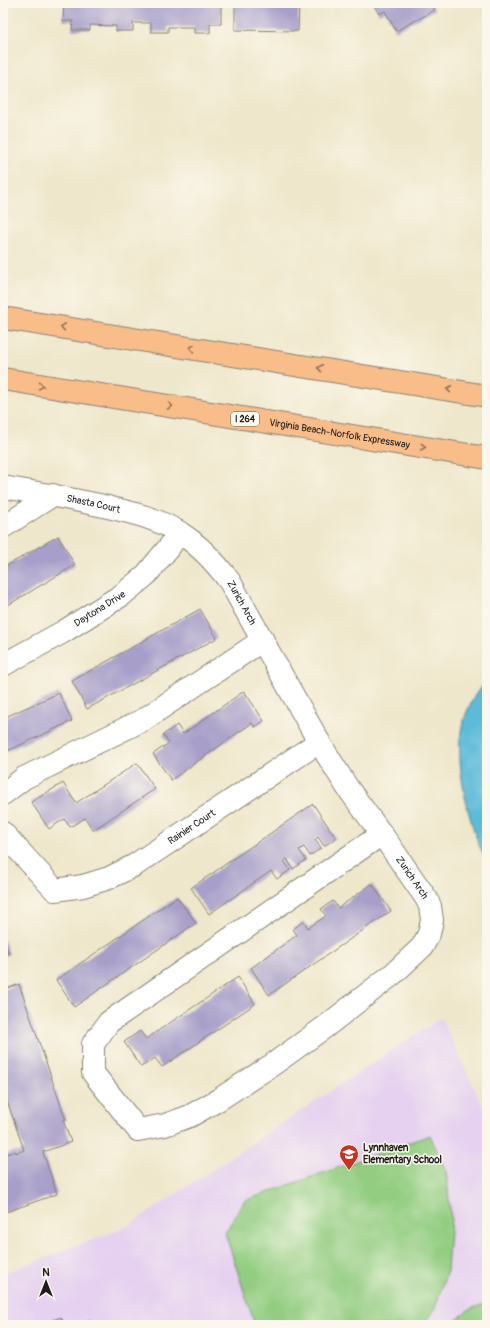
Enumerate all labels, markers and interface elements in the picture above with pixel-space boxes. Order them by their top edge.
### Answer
one-way arrow [60,324,67,332]
one-way arrow [189,344,195,353]
one-way arrow [317,365,323,373]
one-way arrow [38,381,45,389]
one-way arrow [445,385,452,394]
one-way arrow [167,402,173,410]
road number: I 264 [231,412,259,426]
street label: Virginia Beach-Norfolk Expressway [268,417,411,451]
one-way arrow [419,442,426,451]
street label: Shasta Court [65,492,122,516]
street label: Zurich Arch [224,578,259,627]
street label: Daytona Drive [72,588,128,629]
street label: Rainier Court [166,806,219,847]
street label: Zurich Arch [393,854,431,902]
place label: Lynnhaven Elementary School [363,1142,442,1166]
school or university icon: Lynnhaven Elementary School [338,1143,360,1171]
north arrow [26,1262,66,1302]
text: N [42,1266,50,1279]

